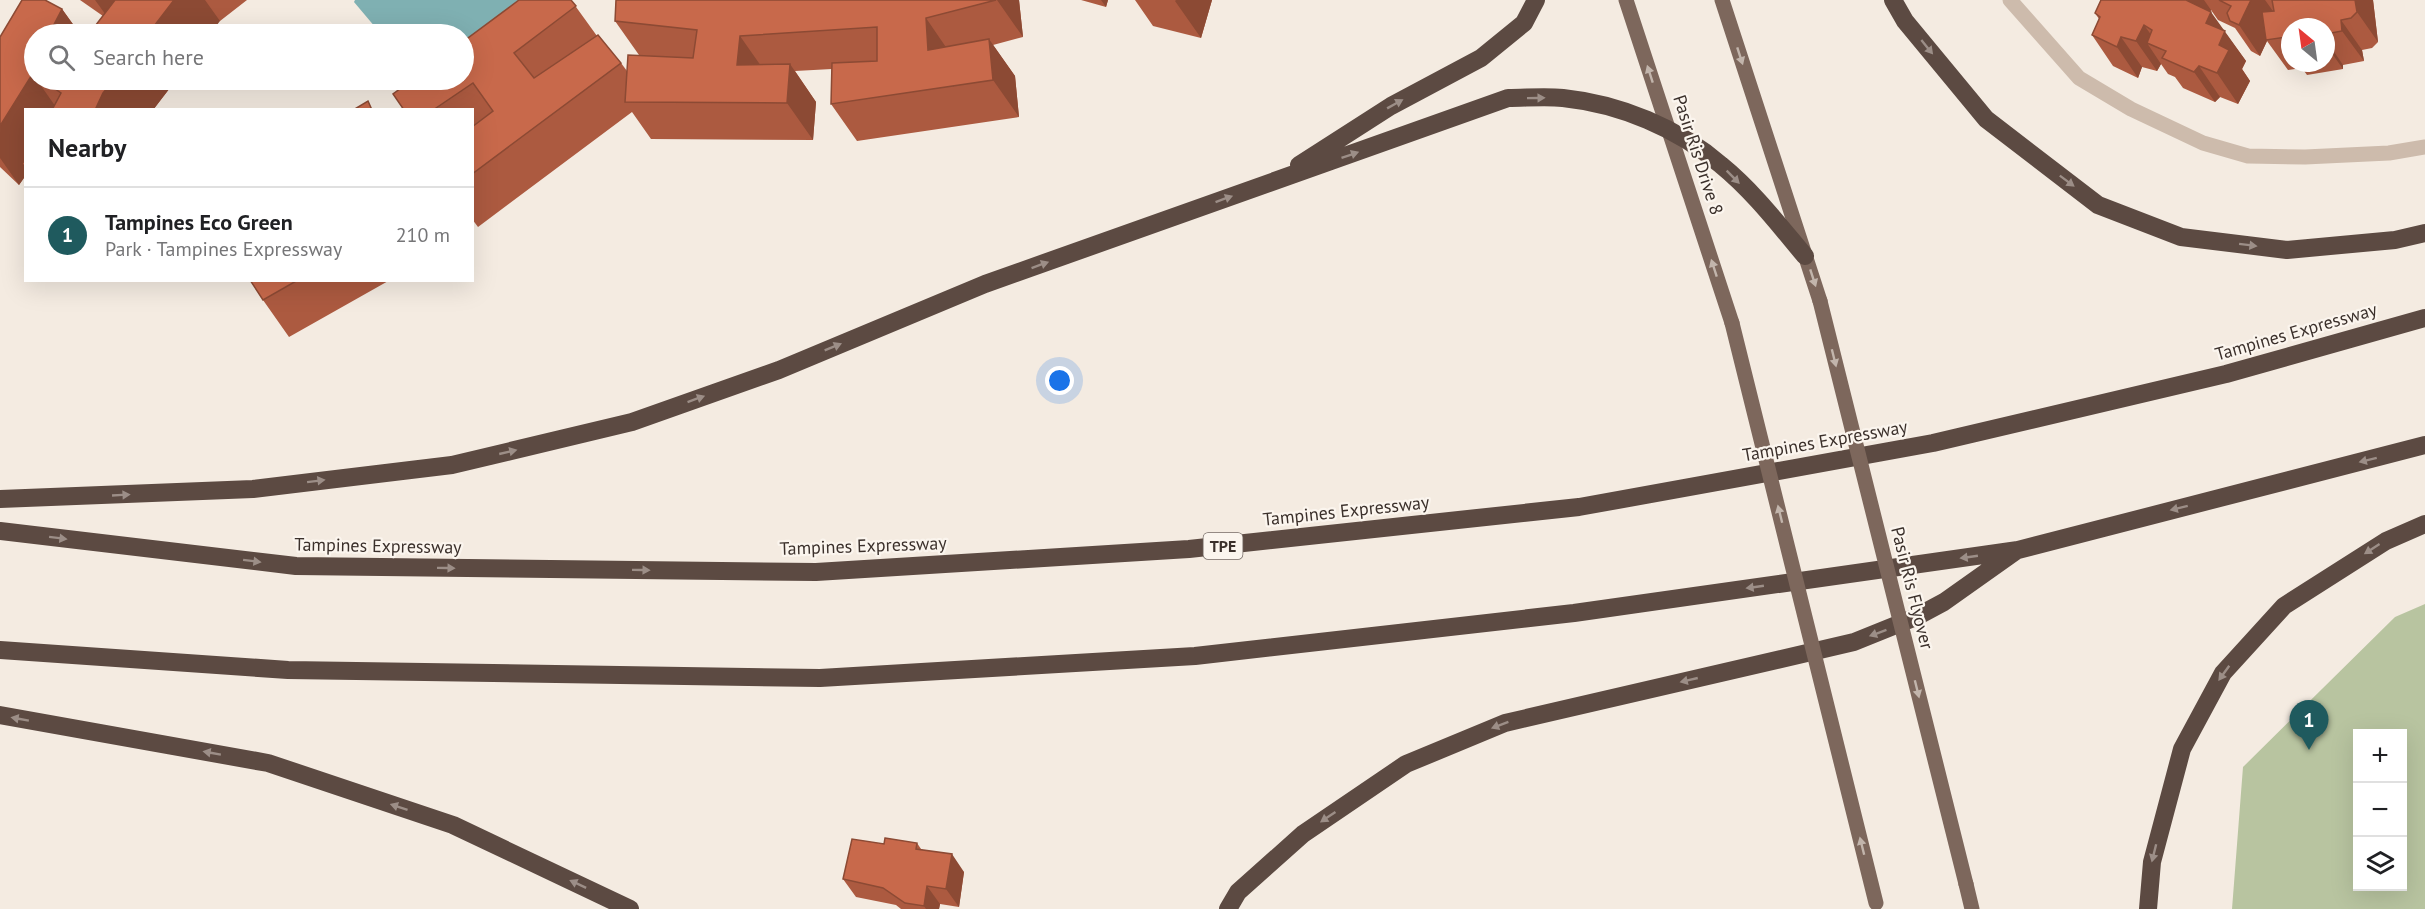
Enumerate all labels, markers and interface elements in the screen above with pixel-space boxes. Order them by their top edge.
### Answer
north arrow [2281,18,2335,72]
search box [24,24,474,90]
one-way arrow [1920,40,1932,55]
icon: search [45,41,78,74]
text: Search here [93,43,204,71]
one-way arrow [1736,47,1745,65]
one-way arrow [1645,65,1655,83]
street label: Pasir Ris Drive 8 [1668,92,1729,218]
one-way arrow [1526,93,1545,103]
one-way arrow [1387,99,1404,109]
text: Nearby [48,131,126,164]
one-way arrow [1341,149,1359,159]
one-way arrow [1726,169,1740,184]
one-way arrow [2059,175,2075,187]
one-way arrow [1215,193,1233,203]
text: Tampines Eco Green [105,208,293,236]
text: 1 [62,222,73,248]
text: 210 m [396,222,450,248]
text: Park · Tampines Expressway [105,236,342,262]
one-way arrow [2238,241,2257,250]
one-way arrow [1032,259,1050,269]
one-way arrow [1709,259,1718,277]
one-way arrow [1808,269,1818,287]
street label: Tampines Expressway [2212,297,2380,366]
one-way arrow [824,342,842,351]
one-way arrow [1830,348,1840,367]
your location [1045,366,1074,395]
one-way arrow [687,394,705,404]
street label: Tampines Expressway [1741,415,1910,466]
one-way arrow [499,446,517,456]
one-way arrow [2359,455,2378,465]
one-way arrow [306,477,325,486]
one-way arrow [112,490,131,499]
street label: Tampines Expressway [1262,490,1431,531]
one-way arrow [2170,504,2189,514]
one-way arrow [1774,505,1784,523]
street label: Pasir Ris Flyover [1886,524,1939,652]
street label: Tampines Expressway [779,531,948,560]
one-way arrow [49,533,68,542]
street label: Tampines Expressway [294,533,462,558]
road number: TPE [1204,533,1242,559]
one-way arrow [2364,544,2380,555]
one-way arrow [1960,552,1979,561]
one-way arrow [242,556,261,566]
one-way arrow [437,563,456,573]
one-way arrow [632,565,651,575]
one-way arrow [1746,583,1765,592]
one-way arrow [1869,629,1887,639]
one-way arrow [2219,666,2231,681]
one-way arrow [1679,676,1698,685]
one-way arrow [1913,680,1923,698]
pin: 1 [2290,700,2328,750]
one-way arrow [10,714,29,723]
one-way arrow [1490,721,1508,731]
map controls [2353,729,2407,891]
button: + [2353,729,2407,783]
one-way arrow [202,748,221,757]
button: − [2353,783,2407,837]
one-way arrow [390,801,408,811]
one-way arrow [1321,811,1337,823]
one-way arrow [1857,837,1867,855]
button: layers [2353,837,2407,891]
one-way arrow [2149,844,2159,863]
one-way arrow [569,879,586,888]

